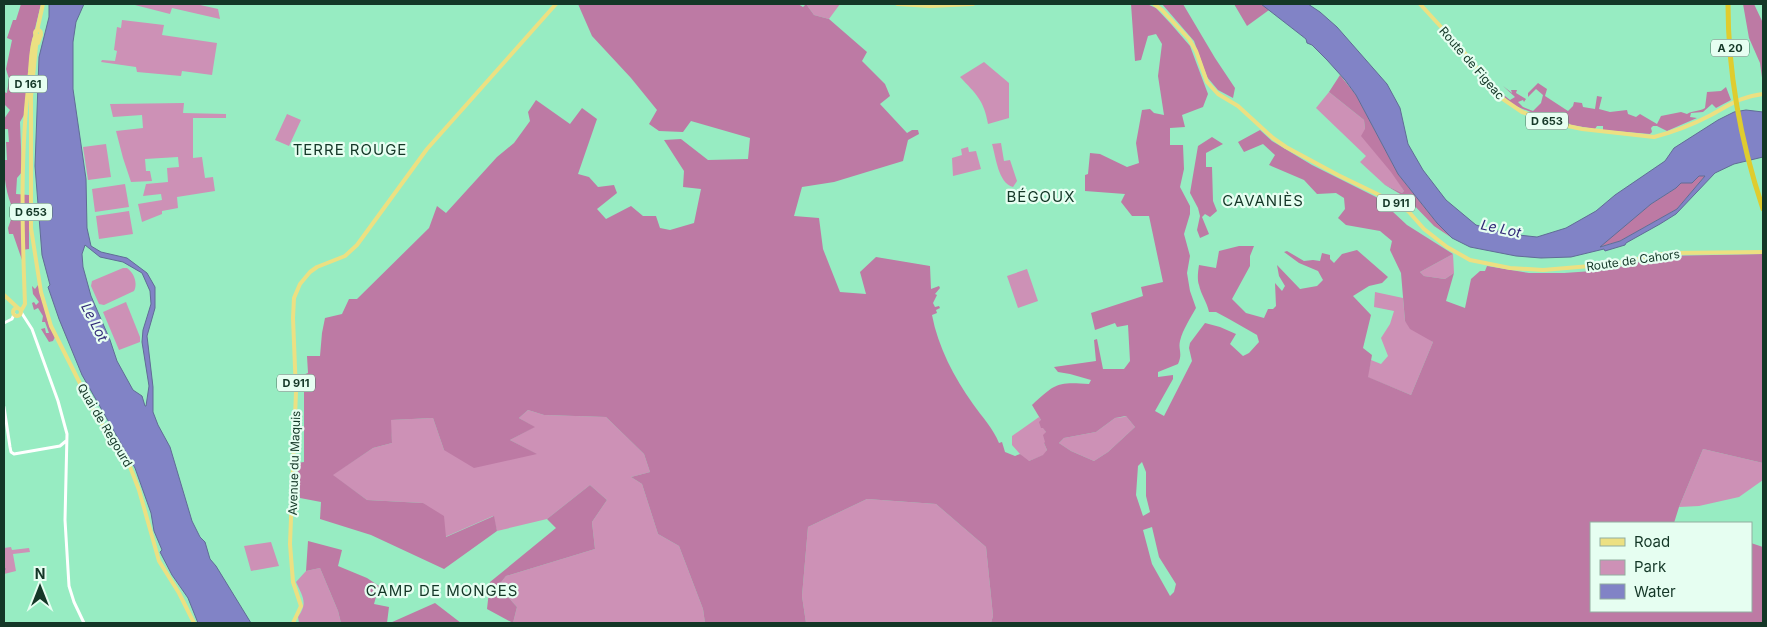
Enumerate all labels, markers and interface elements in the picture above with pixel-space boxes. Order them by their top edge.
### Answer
street label: Route de Figeac [1436,23,1508,103]
road number: A 20 [1711,40,1749,56]
road number: D 161 [9,76,47,92]
road number: D 653 [1526,112,1568,130]
district label: TERRE ROUGE [293,140,407,159]
district label: BÉGOUX [1007,187,1075,206]
district label: CAVANIÈS [1222,191,1304,210]
road number: D 911 [1377,194,1415,212]
road number: D 653 [10,203,52,220]
water label: Le Lot [1479,215,1523,241]
street label: Route de Cahors [1585,246,1681,274]
water label: Le Lot [78,300,112,344]
road number: D 911 [277,374,315,392]
street label: Quai de Regourd [74,380,136,470]
street label: Avenue du Maquis [285,410,303,516]
legend [1590,522,1752,612]
text: Road [1634,532,1670,551]
text: Park [1634,557,1667,576]
north arrow [15,562,65,612]
text: N [35,565,45,582]
district label: CAMP DE MONGES [366,581,518,600]
text: Water [1634,582,1676,601]

